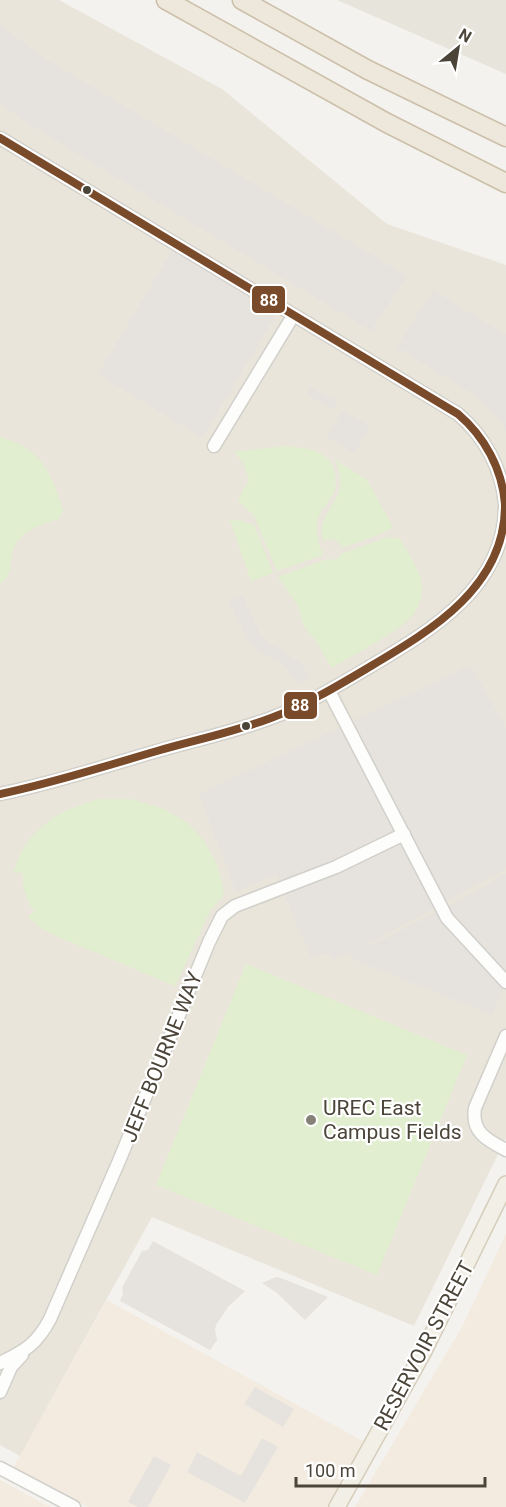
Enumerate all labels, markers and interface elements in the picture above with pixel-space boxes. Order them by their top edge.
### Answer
north arrow [428,18,488,78]
text: N [456,24,475,46]
unlabelled marker [81,184,93,196]
line badge: 88 [251,285,286,314]
text: 88 [260,291,278,310]
line badge: 88 [283,691,318,720]
text: 88 [291,696,309,715]
unlabelled marker [240,720,252,732]
street label: JEFF BOURNE WAY [117,968,207,1146]
place label: UREC East Campus Fields [323,1096,462,1144]
marker: UREC East Campus Fields [304,1113,318,1127]
street label: RESERVOIR STREET [369,1257,479,1435]
scale bar [296,1450,485,1488]
text: 100 m [305,1460,356,1481]

